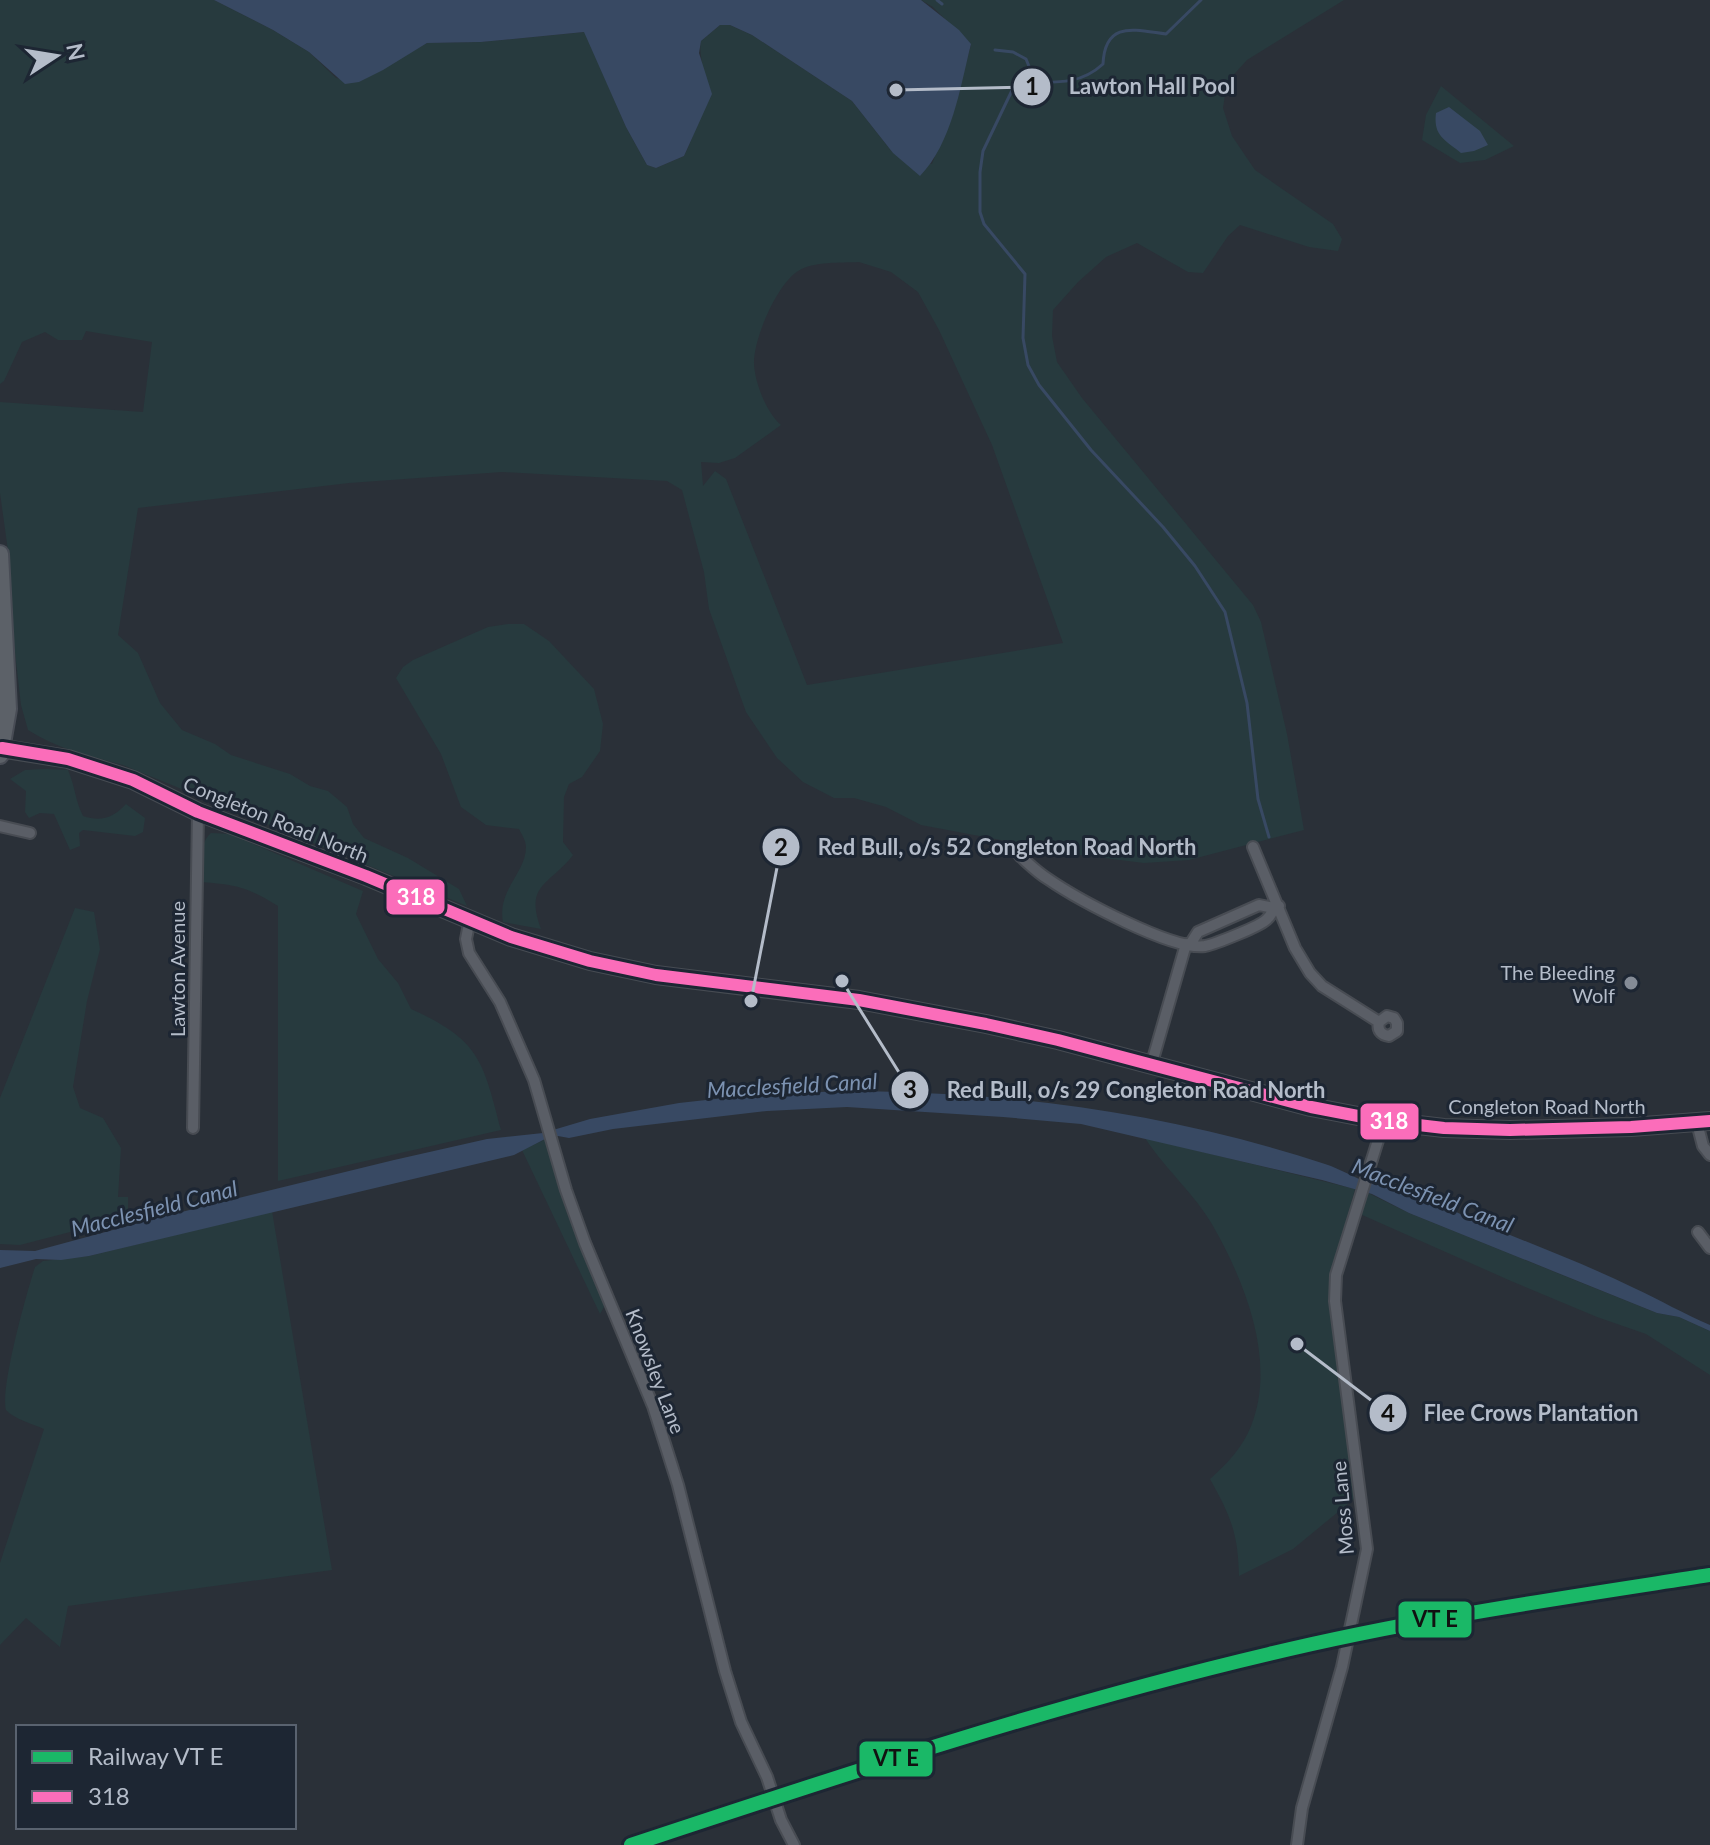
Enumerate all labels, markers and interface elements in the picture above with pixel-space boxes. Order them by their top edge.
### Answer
north arrow [16,16,96,96]
text: N [61,41,91,63]
callout: Lawton Hall Pool [1012,64,1251,110]
text: 1 [1025,71,1039,100]
text: Lawton Hall Pool [1069,72,1235,99]
street label: Congleton Road North [180,771,372,867]
callout: Red Bull, o/s 52 Congleton Road North [761,824,1212,870]
text: 2 [774,832,788,861]
text: Red Bull, o/s 52 Congleton Road North [818,833,1196,860]
line badge: 318 [385,878,446,916]
text: 318 [397,883,435,910]
street label: Lawton Avenue [165,901,189,1037]
place label: The Bleeding Wolf [1500,960,1615,1007]
marker: The Bleeding Wolf [1622,974,1640,992]
water label: Macclesfield Canal [706,1067,878,1103]
callout: Red Bull, o/s 29 Congleton Road North [890,1067,1341,1113]
text: 3 [903,1074,917,1103]
text: Red Bull, o/s 29 Congleton Road North [947,1076,1325,1103]
street label: Congleton Road North [1448,1094,1646,1118]
line badge: 318 [1359,1102,1420,1141]
text: 318 [1370,1107,1408,1134]
water label: Macclesfield Canal [1349,1152,1518,1238]
water label: Macclesfield Canal [68,1174,240,1242]
street label: Knowsley Lane [621,1305,691,1437]
callout: Flee Crows Plantation [1368,1390,1654,1436]
text: 4 [1381,1398,1395,1427]
text: Flee Crows Plantation [1424,1399,1638,1426]
street label: Moss Lane [1326,1460,1358,1556]
line badge: VT E [1397,1600,1473,1639]
text: VT E [1411,1605,1458,1632]
legend [16,1725,296,1829]
line badge: VT E [858,1740,934,1778]
text: Railway VT E [88,1741,223,1770]
text: VT E [872,1744,919,1771]
text: 318 [88,1781,130,1810]

